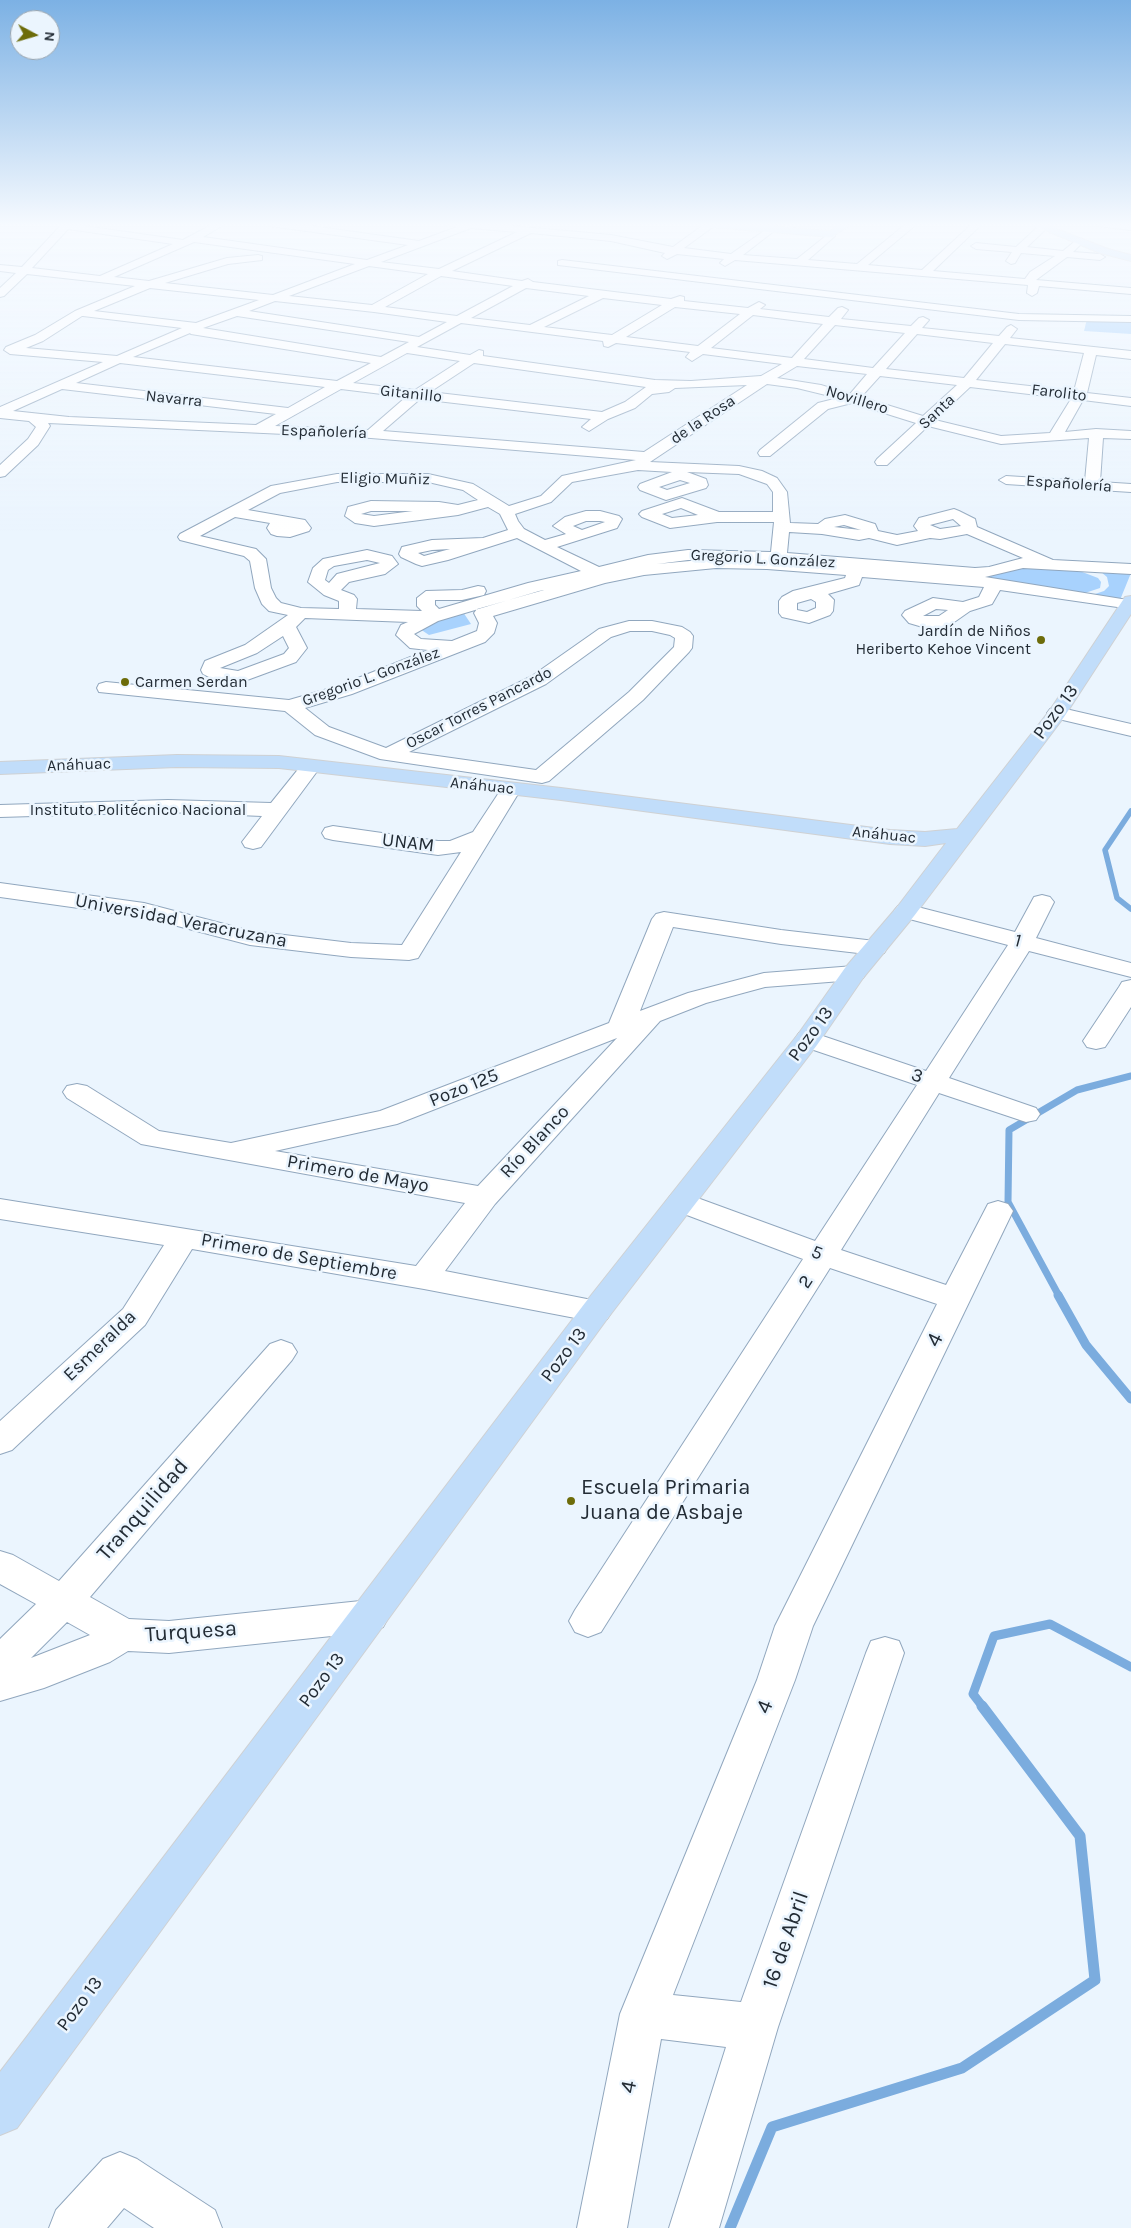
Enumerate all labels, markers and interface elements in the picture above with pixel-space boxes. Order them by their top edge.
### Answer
north arrow [10,10,60,60]
text: N [40,31,58,42]
street label: Farolito [1030,380,1088,406]
street label: Gitanillo [379,381,443,407]
street label: Novillero [823,381,891,419]
street label: Navarra [145,386,203,412]
street label: Santa [915,390,959,434]
street label: de la Rosa [667,391,739,449]
street label: Españolería [281,421,367,443]
street label: Eligio Muñiz [340,469,430,489]
street label: Españolería [1025,471,1113,497]
street label: Gregorio L. González [690,546,836,572]
place label: Jardín de Niños Heriberto Kehoe Vincent [856,621,1031,659]
marker: Jardín de Niños Heriberto Kehoe Vincent [1035,634,1047,646]
street label: Gregorio L. González [300,643,442,711]
street label: Oscar Torres Pancardo [403,663,555,753]
place label: Carmen Serdan [135,672,248,692]
marker: Carmen Serdan [119,676,131,688]
street label: Pozo 13 [1028,680,1084,744]
street label: Anáhuac [47,754,111,776]
street label: Anáhuac [449,773,515,799]
street label: Instituto Politécnico Nacional [30,800,246,820]
street label: Anáhuac [851,822,917,848]
street label: UNAM [381,828,435,858]
street label: Universidad Veracruzana [73,889,289,953]
street label: 1 [1012,929,1024,953]
street label: Pozo 13 [783,1002,839,1066]
street label: 3 [908,1063,926,1089]
street label: Pozo 125 [426,1064,502,1112]
street label: Río Blanco [495,1101,575,1183]
street label: Primero de Mayo [285,1150,431,1198]
street label: Primero de Septiembre [199,1229,399,1285]
street label: 5 [808,1240,826,1266]
street label: 2 [793,1271,819,1293]
street label: Esmeralda [59,1306,141,1386]
street label: Pozo 13 [536,1323,592,1387]
street label: 4 [920,1329,950,1351]
street label: Tranquilidad [92,1454,194,1566]
place label: Escuela Primaria Juana de Asbaje [581,1475,750,1526]
marker: Escuela Primaria Juana de Asbaje [565,1495,577,1507]
street label: Turquesa [144,1616,238,1648]
street label: Pozo 13 [294,1648,350,1712]
street label: 4 [750,1696,780,1718]
street label: 16 de Abril [757,1888,815,1992]
street label: Pozo 13 [52,1972,108,2036]
street label: 4 [615,2078,643,2096]

